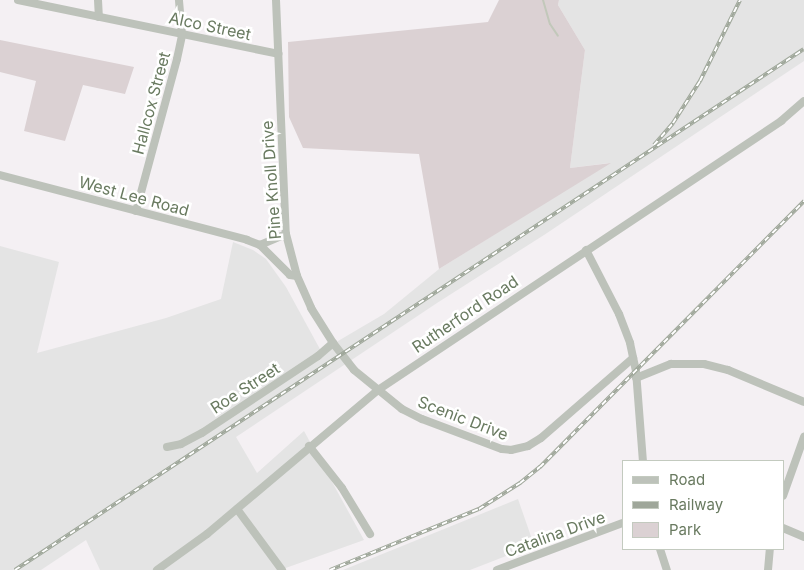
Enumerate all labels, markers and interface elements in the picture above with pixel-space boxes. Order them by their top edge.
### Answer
street label: Alco Street [167,8,253,44]
street label: Hallcox Street [128,50,174,156]
street label: Pine Knoll Drive [257,120,285,240]
street label: West Lee Road [77,172,191,220]
street label: Rutherford Road [408,271,522,357]
street label: Roe Street [207,359,283,417]
street label: Scenic Drive [415,392,511,444]
legend [622,460,784,550]
text: Road [669,470,705,489]
text: Railway [669,495,723,514]
street label: Catalina Drive [502,507,608,561]
text: Park [669,520,701,539]

